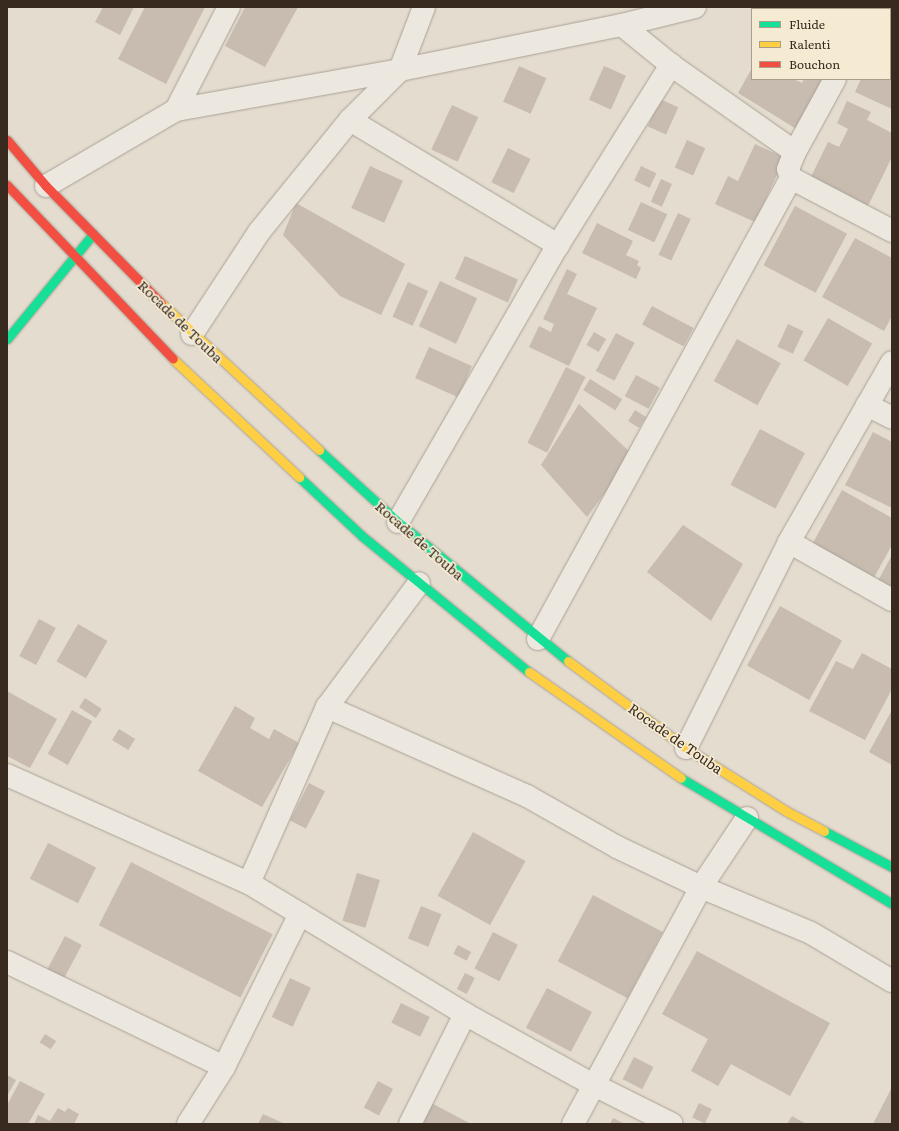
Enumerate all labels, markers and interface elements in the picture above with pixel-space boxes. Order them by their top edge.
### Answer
legend [751,8,891,80]
text: Fluide [789,15,825,33]
text: Ralenti [789,35,830,53]
text: Bouchon [789,55,840,73]
street label: Rocade de Touba [135,276,227,366]
street label: Rocade de Touba [372,497,468,583]
street label: Rocade de Touba [626,699,726,777]

